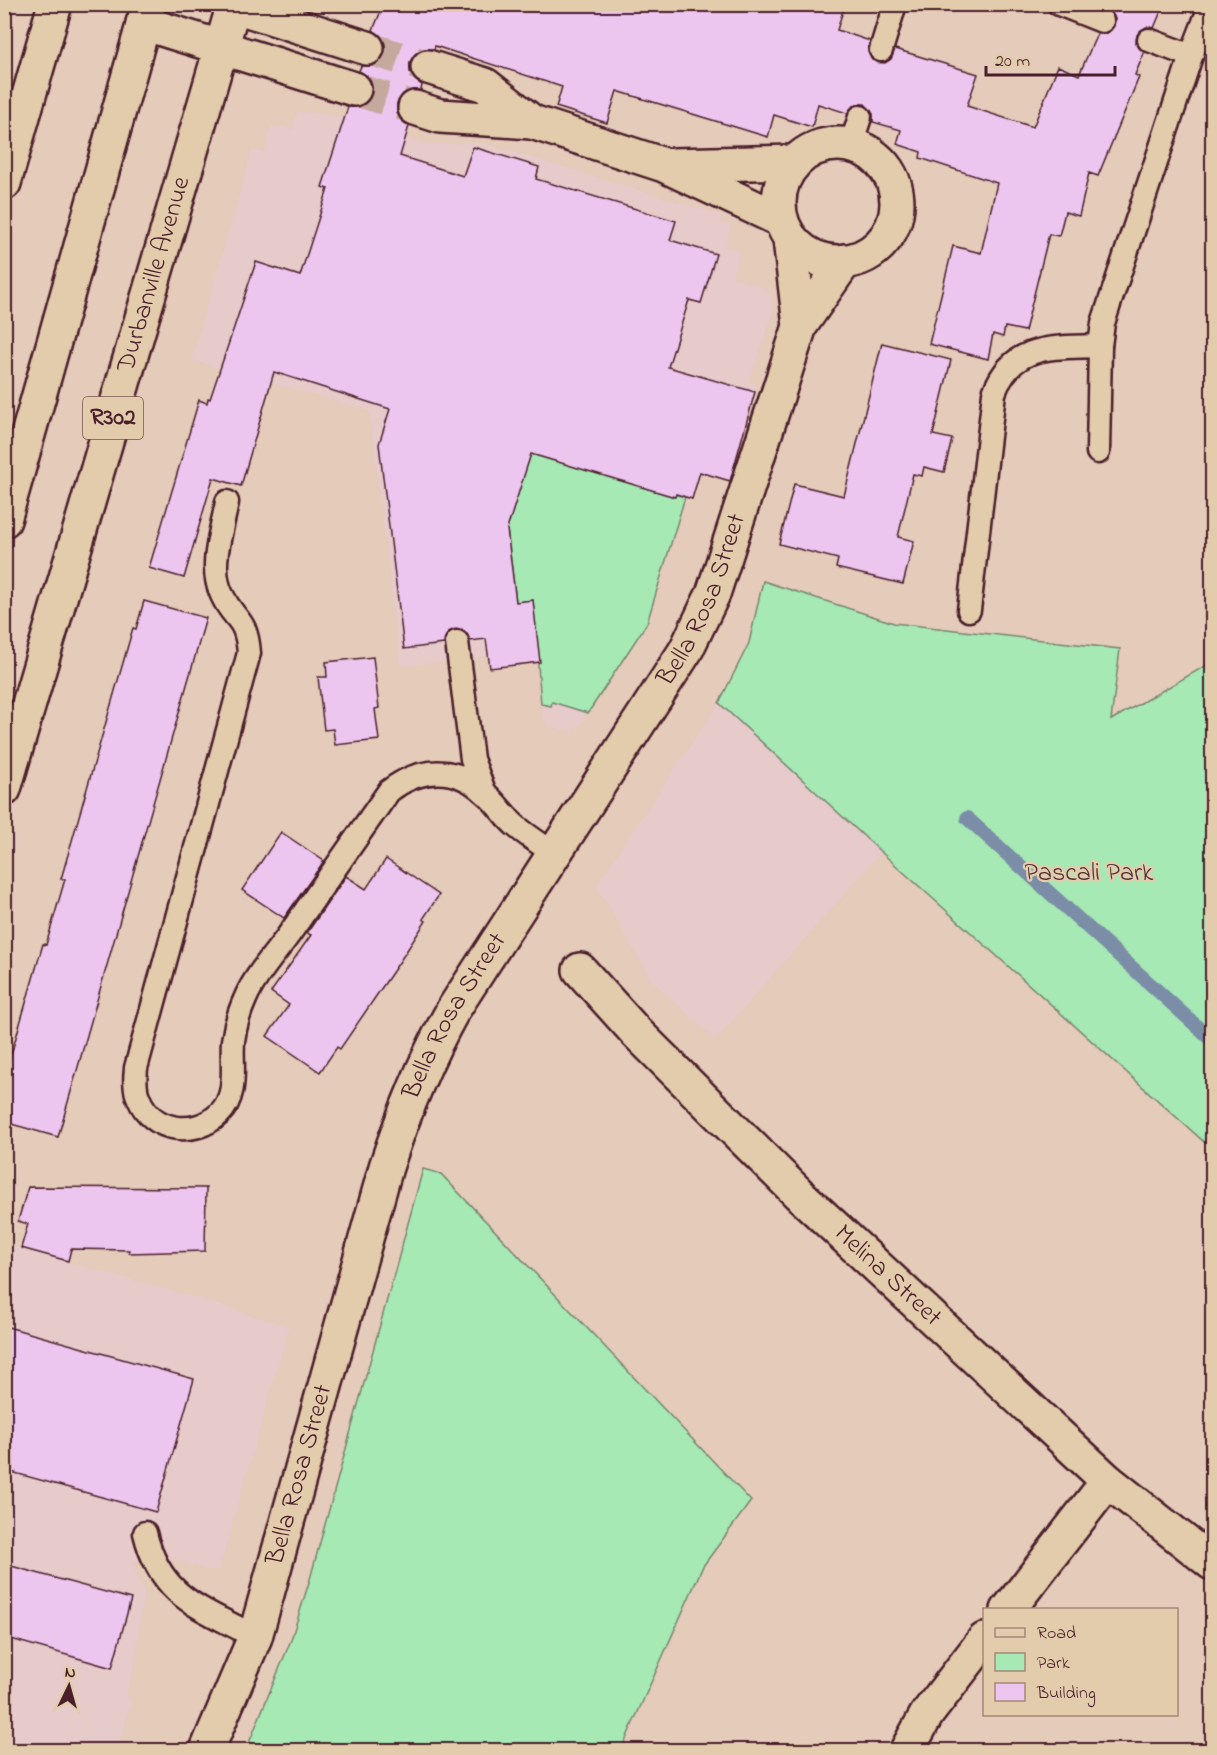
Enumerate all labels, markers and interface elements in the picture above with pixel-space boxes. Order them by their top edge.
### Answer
scale bar [986,39,1115,77]
text: 20 m [995,49,1030,75]
street label: Durbanville Avenue [108,172,201,378]
road number: R302 [83,397,143,439]
street label: Bella Rosa Street [648,509,757,695]
park label: Pascali Park [1025,855,1154,893]
street label: Bella Rosa Street [393,925,517,1106]
street label: Melina Street [825,1216,950,1336]
street label: Bella Rosa Street [257,1380,343,1570]
legend [983,1608,1178,1716]
text: Road [1037,1621,1076,1647]
text: Park [1037,1651,1070,1677]
north arrow [39,1656,99,1716]
text: N [64,1661,77,1685]
text: Building [1036,1681,1096,1708]

